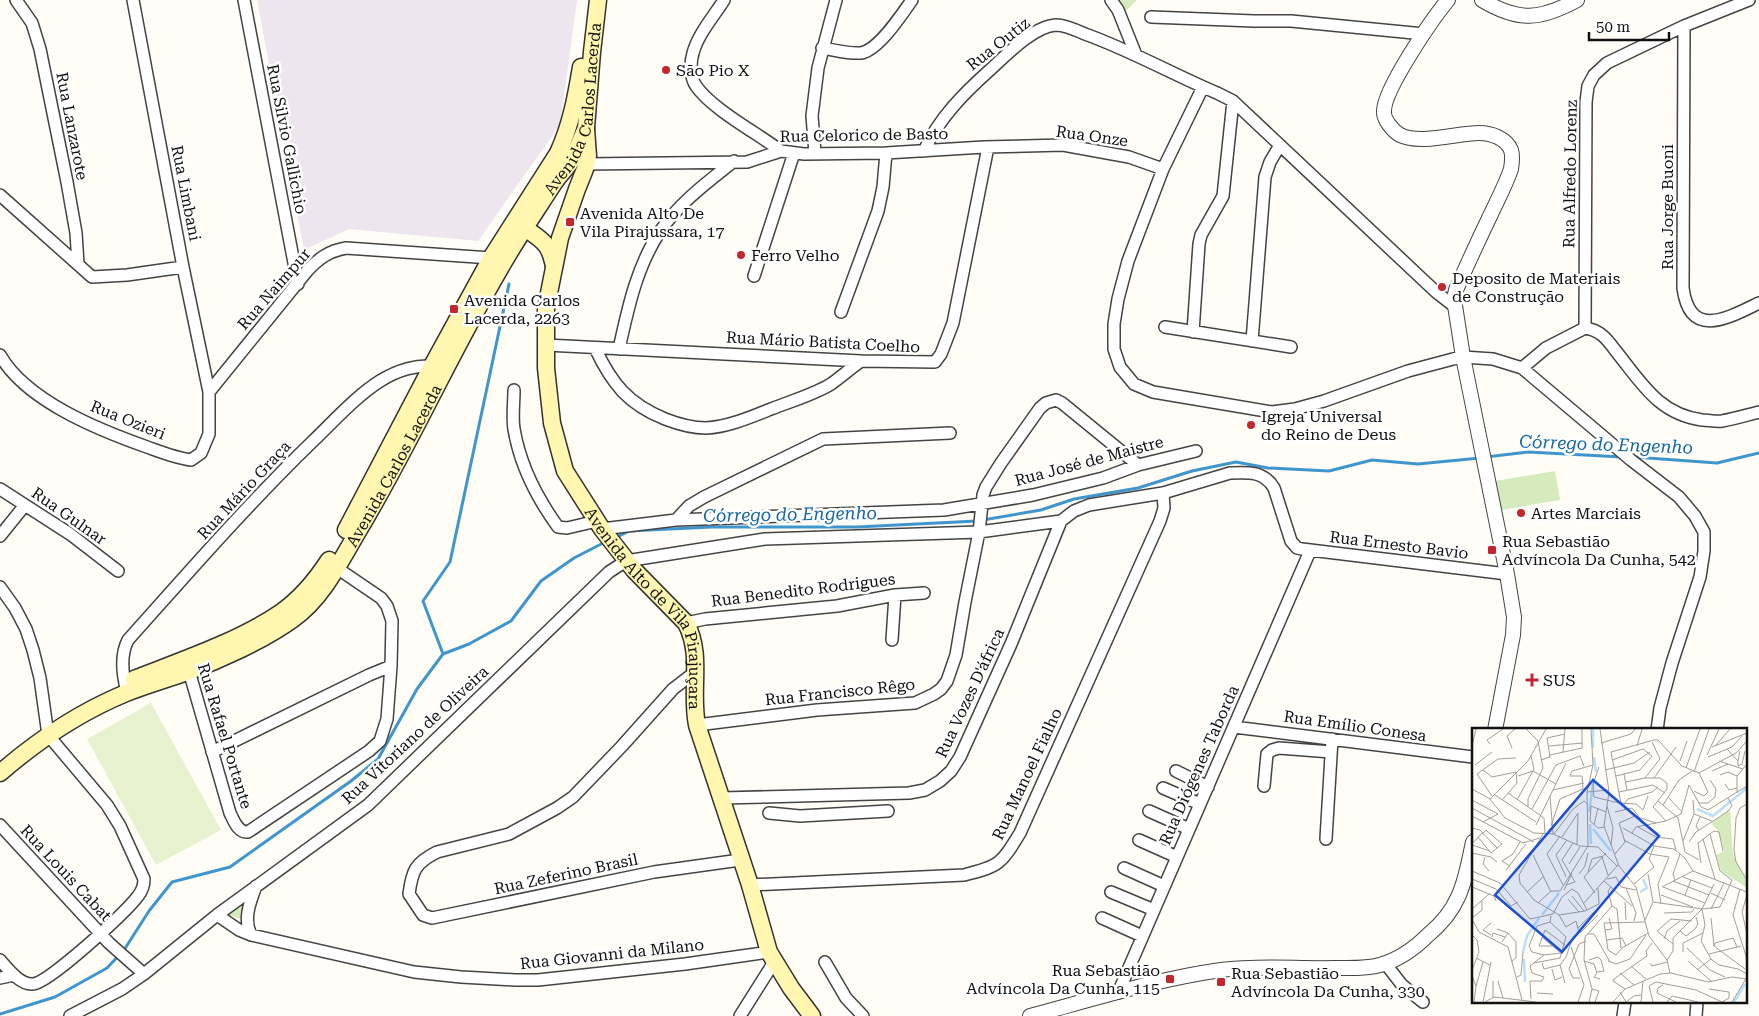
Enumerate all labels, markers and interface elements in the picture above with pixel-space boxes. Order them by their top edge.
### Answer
scale bar [1589,10,1669,42]
street label: Rua Outiz [963,13,1034,75]
text: 50 m [1596,18,1631,36]
street label: Avenida Carlos Lacerda [540,21,605,198]
place label: São Pio X [676,61,750,80]
street label: Rua Silvio Gallichio [263,62,311,216]
marker: São Pio X [660,64,672,76]
street label: Rua Lanzarote [52,70,92,182]
street label: Rua Alfredo Lorenz [1559,99,1581,248]
street label: Rua Onze [1055,122,1130,151]
street label: Rua Celorico de Basto [780,124,949,146]
street label: Rua Limbani [167,144,205,242]
street label: Rua Jorge Buoni [1658,144,1677,270]
place label: Avenida Alto De Vila Pirajussara, 17 [580,204,724,241]
marker: Avenida Alto De Vila Pirajussara, 17 [564,216,576,228]
street label: Rua Naimpur [234,244,315,334]
place label: Ferro Velho [751,246,840,265]
marker: Ferro Velho [735,249,747,261]
place label: Deposito de Materiais de Construção [1452,269,1621,306]
marker: Deposito de Materiais de Construção [1436,281,1448,293]
place label: Avenida Carlos Lacerda, 2263 [464,291,580,328]
marker: Avenida Carlos Lacerda, 2263 [448,303,460,315]
street label: Rua Mário Batista Coelho [725,327,921,357]
street label: Avenida Carlos Lacerda [342,381,445,550]
street label: Rua Ozieri [88,396,168,444]
place label: Igreja Universal do Reino de Deus [1261,407,1396,444]
marker: Igreja Universal do Reino de Deus [1245,419,1257,431]
water label: Córrego do Engenho [1519,430,1693,458]
street label: Rua José de Maistre [1013,432,1166,490]
street label: Rua Mário Graça [193,437,295,543]
street label: Rua Gulnar [28,483,110,549]
water label: Córrego do Engenho [703,502,877,526]
street label: Avenida Alto de Vila Pirajuçara [581,504,705,710]
place label: Artes Marciais [1531,504,1641,523]
marker: Artes Marciais [1515,507,1527,519]
street label: Rua Ernesto Bavio [1328,527,1470,563]
place label: Rua Sebastião Advíncola Da Cunha, 542 [1502,532,1696,569]
marker: Rua Sebastião Advíncola Da Cunha, 542 [1486,544,1498,556]
street label: Rua Benedito Rodrigues [710,569,897,611]
street label: Rua Vozes D'áfrica [932,625,1008,761]
street label: Rua Rafael Portante [194,661,256,811]
street label: Rua Vitoriano de Oliveira [338,662,493,808]
place label: SUS [1543,671,1575,690]
marker: SUS [1525,673,1539,687]
street label: Rua Francisco Rêgo [764,675,916,709]
street label: Rua Diógenes Taborda [1155,682,1243,848]
street label: Rua Manoel Fialho [988,705,1066,843]
street label: Rua Emílio Conesa [1282,707,1428,745]
inset map [1472,728,1746,1004]
street label: Rua Louis Cabat [16,821,116,925]
street label: Rua Zeferino Brasil [492,849,640,899]
street label: Rua Giovanni da Milano [519,935,705,973]
place label: Rua Sebastião Advíncola Da Cunha, 115 [966,961,1160,998]
place label: Rua Sebastião Advíncola Da Cunha, 330 [1231,964,1425,1001]
marker: Rua Sebastião Advíncola Da Cunha, 115 [1164,973,1176,985]
marker: Rua Sebastião Advíncola Da Cunha, 330 [1215,976,1227,988]

